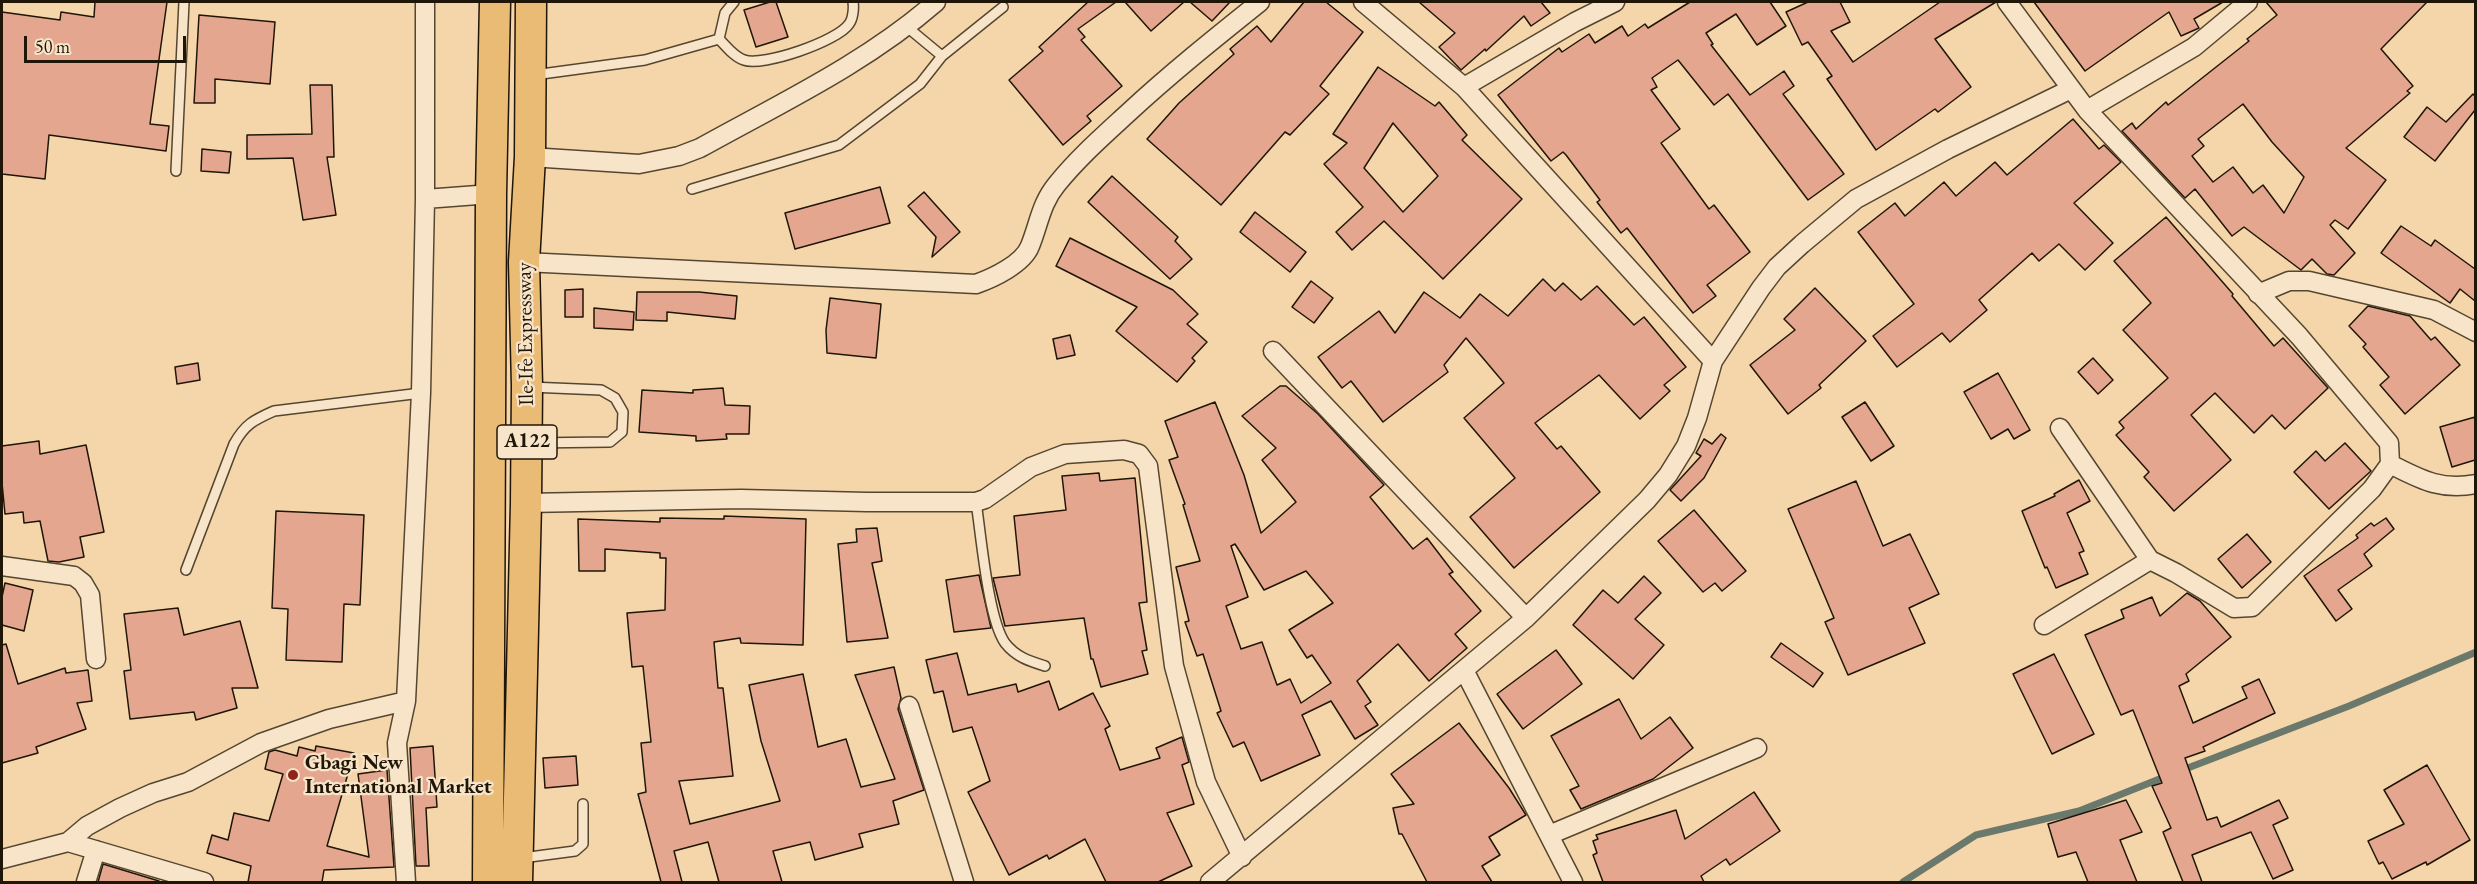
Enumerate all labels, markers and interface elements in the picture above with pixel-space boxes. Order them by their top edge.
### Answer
scale bar [27,24,189,62]
text: 50 m [35,35,70,58]
street label: Ile-Ife Expressway [512,262,540,406]
road number: A122 [497,425,557,459]
place label: Gbagi New International Market [305,750,492,800]
marker: Gbagi New International Market [286,768,300,782]

